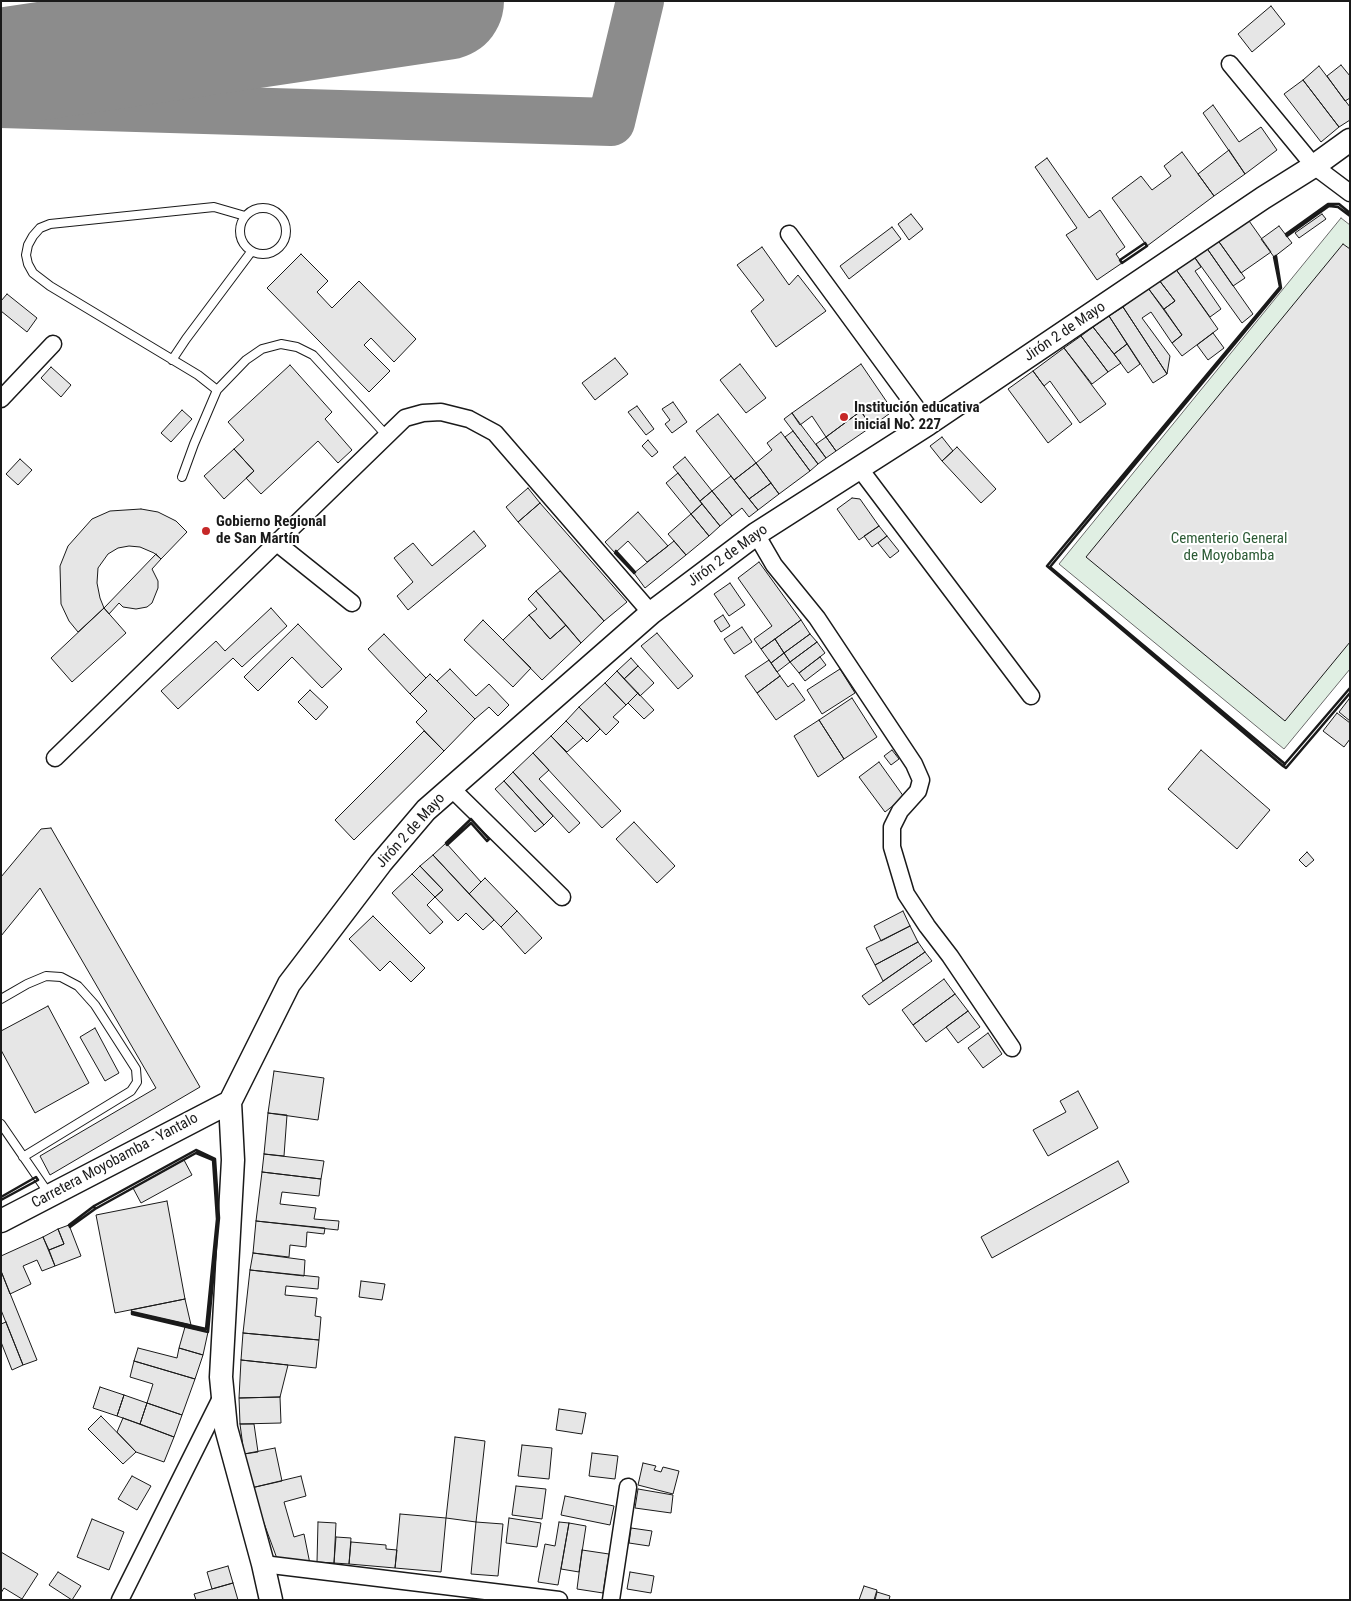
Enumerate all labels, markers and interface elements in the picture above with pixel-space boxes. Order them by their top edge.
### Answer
street label: Jirón 2 de Mayo [1021,298,1109,366]
place label: Institución educativa inicial No. 227 [854,399,980,434]
marker: Institución educativa inicial No. 227 [838,411,850,423]
place label: Gobierno Regional de San Martín [216,513,326,548]
street label: Jirón 2 de Mayo [685,521,771,591]
marker: Gobierno Regional de San Martín [200,525,212,537]
park label: Cementerio General de Moyobamba [1171,530,1287,565]
street label: Jirón 2 de Mayo [373,790,449,872]
street label: Carretera Moyobamba - Yantalo [29,1109,201,1213]

